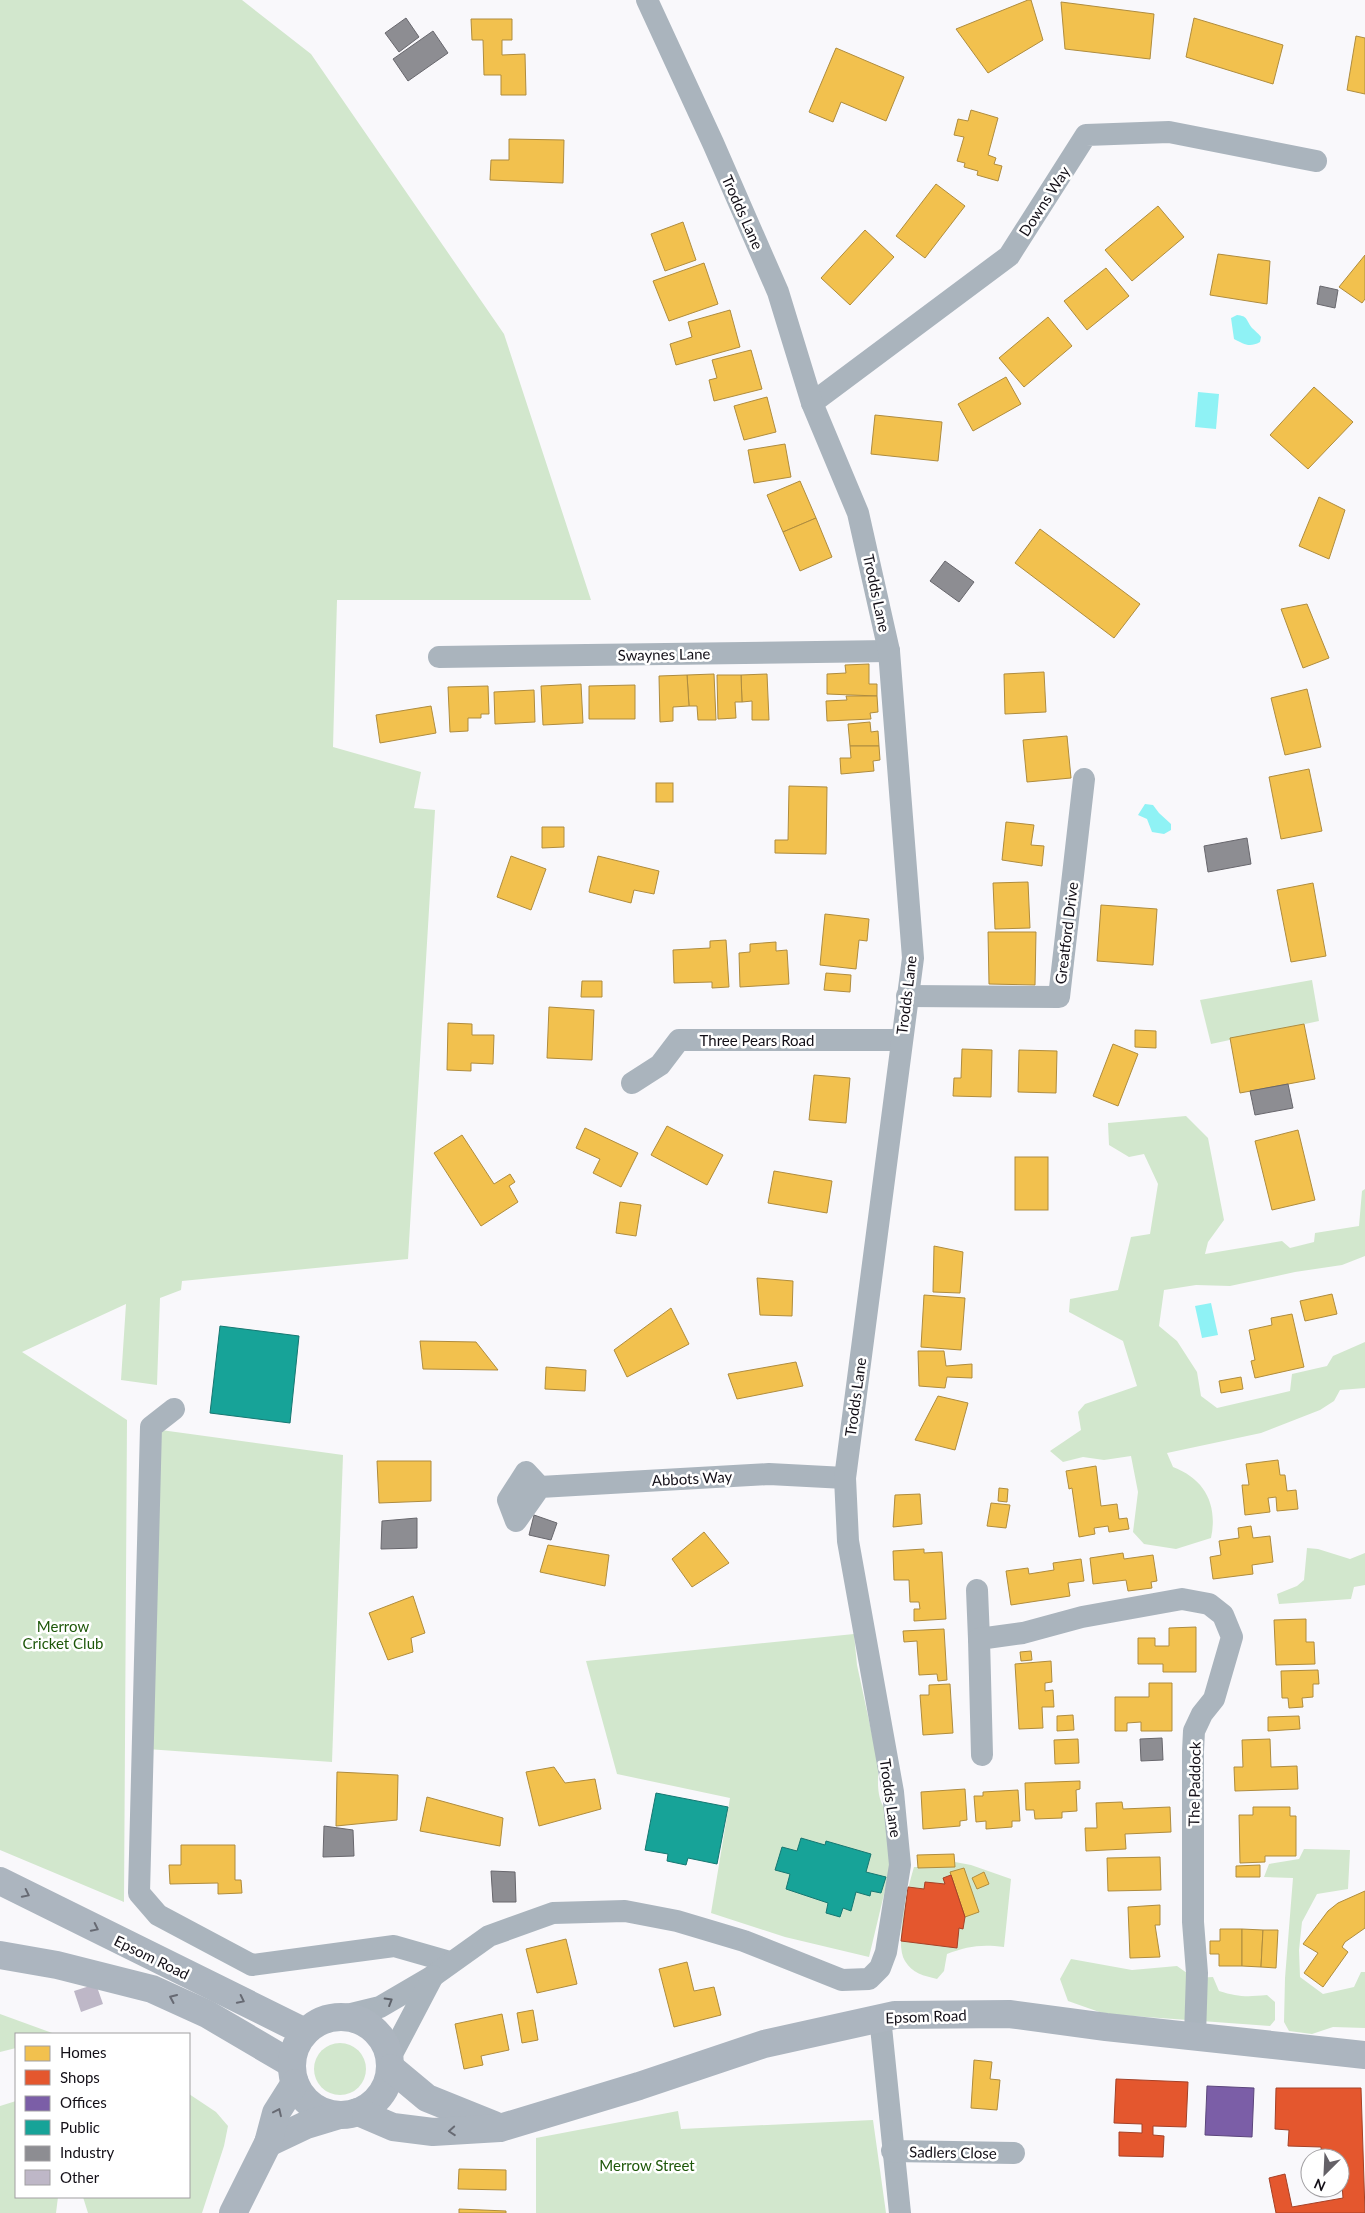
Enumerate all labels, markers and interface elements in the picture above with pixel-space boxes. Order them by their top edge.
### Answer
street label: Downs Way [1015,162,1073,239]
street label: Trodds Lane [719,172,767,252]
street label: Trodds Lane [860,552,894,634]
street label: Swaynes Lane [618,644,711,664]
street label: Greatford Drive [1051,881,1081,985]
street label: Trodds Lane [892,954,920,1036]
street label: Three Pears Road [700,1031,814,1049]
street label: Trodds Lane [841,1356,869,1438]
street label: Abbots Way [651,1467,733,1489]
park label: Merrow Cricket Club [23,1617,103,1652]
street label: The Paddock [1184,1741,1204,1827]
street label: Trodds Lane [877,1757,905,1839]
one-way arrow [21,1888,30,1898]
one-way arrow [90,1922,99,1932]
street label: Epsom Road [112,1931,192,1983]
one-way arrow [169,1994,178,2004]
one-way arrow [236,1994,245,2004]
one-way arrow [384,1998,393,2008]
street label: Epsom Road [885,2006,967,2026]
legend [15,2033,190,2198]
text: Homes [60,2043,106,2061]
text: Shops [60,2068,100,2086]
text: Offices [60,2093,107,2111]
one-way arrow [272,2108,283,2117]
text: Public [60,2118,100,2136]
one-way arrow [447,2126,455,2137]
street label: Sadlers Close [909,2142,997,2162]
text: Industry [60,2143,115,2161]
north arrow [1300,2148,1350,2198]
park label: Merrow Street [599,2156,695,2174]
text: Other [60,2168,100,2186]
text: N [1311,2175,1328,2195]

